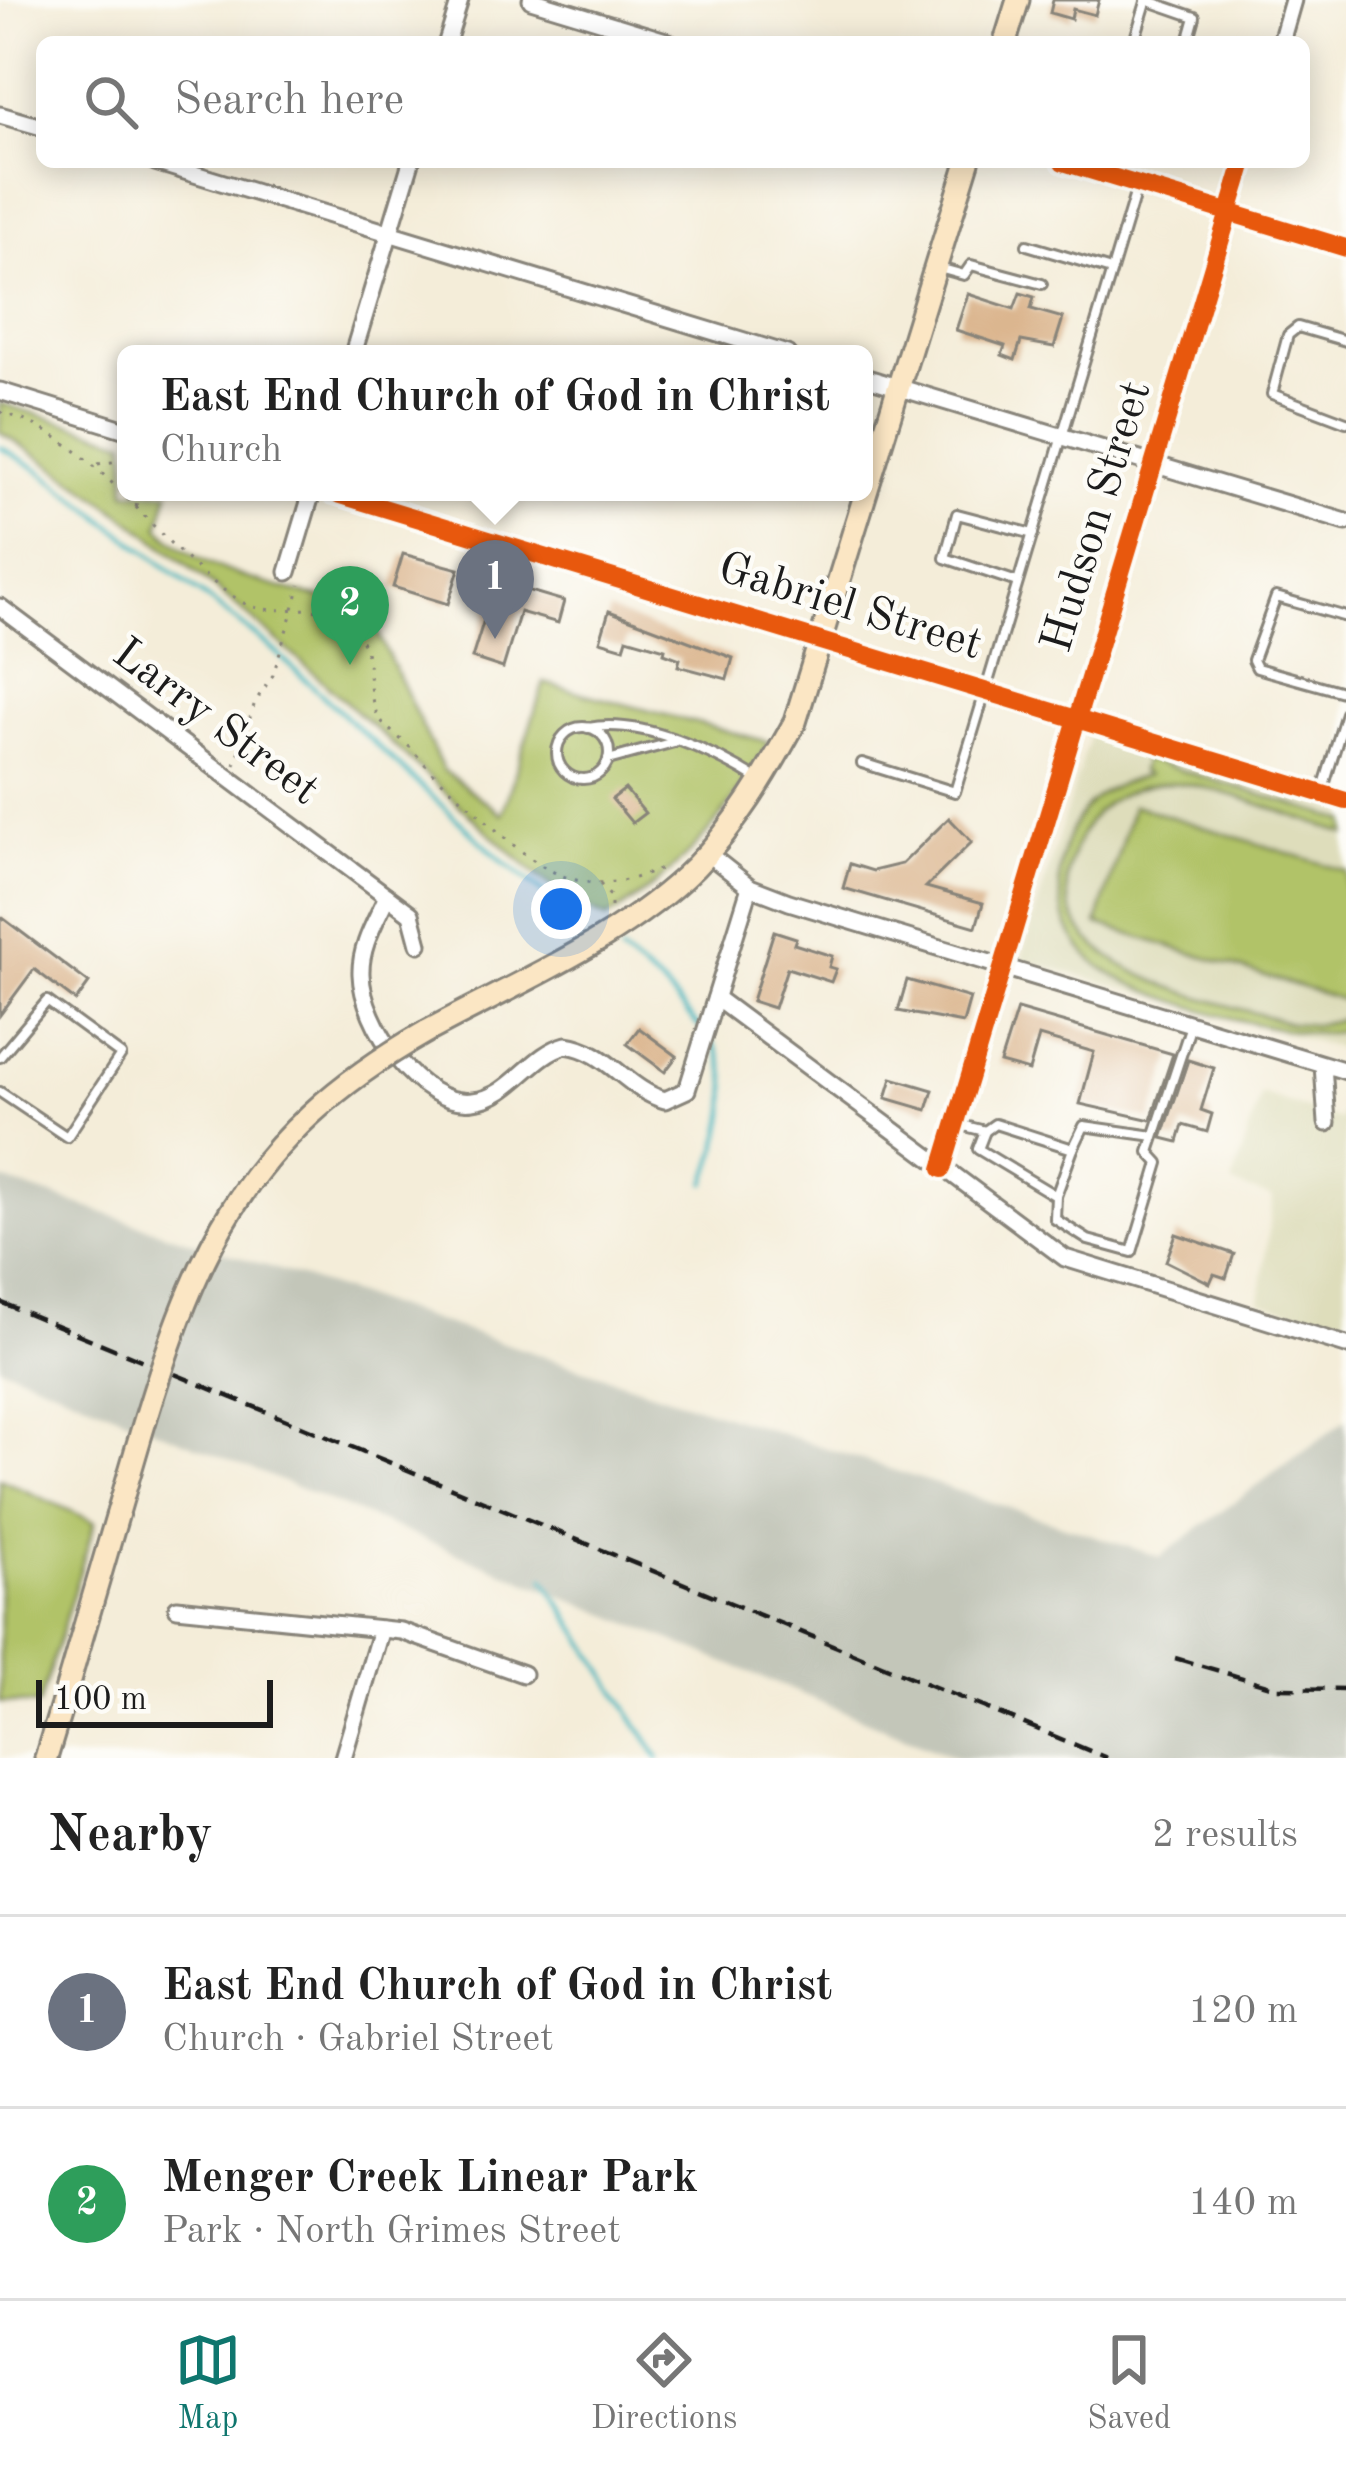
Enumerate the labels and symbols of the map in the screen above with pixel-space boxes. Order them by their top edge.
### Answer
street label: Hudson Street [1035,376,1161,658]
pin: 1 [456,540,534,639]
street label: Gabriel Street [713,547,987,669]
pin: 2 [311,566,389,665]
street label: Larry Street [104,631,326,815]
your location [531,879,591,939]
scale bar [36,1674,273,1727]

